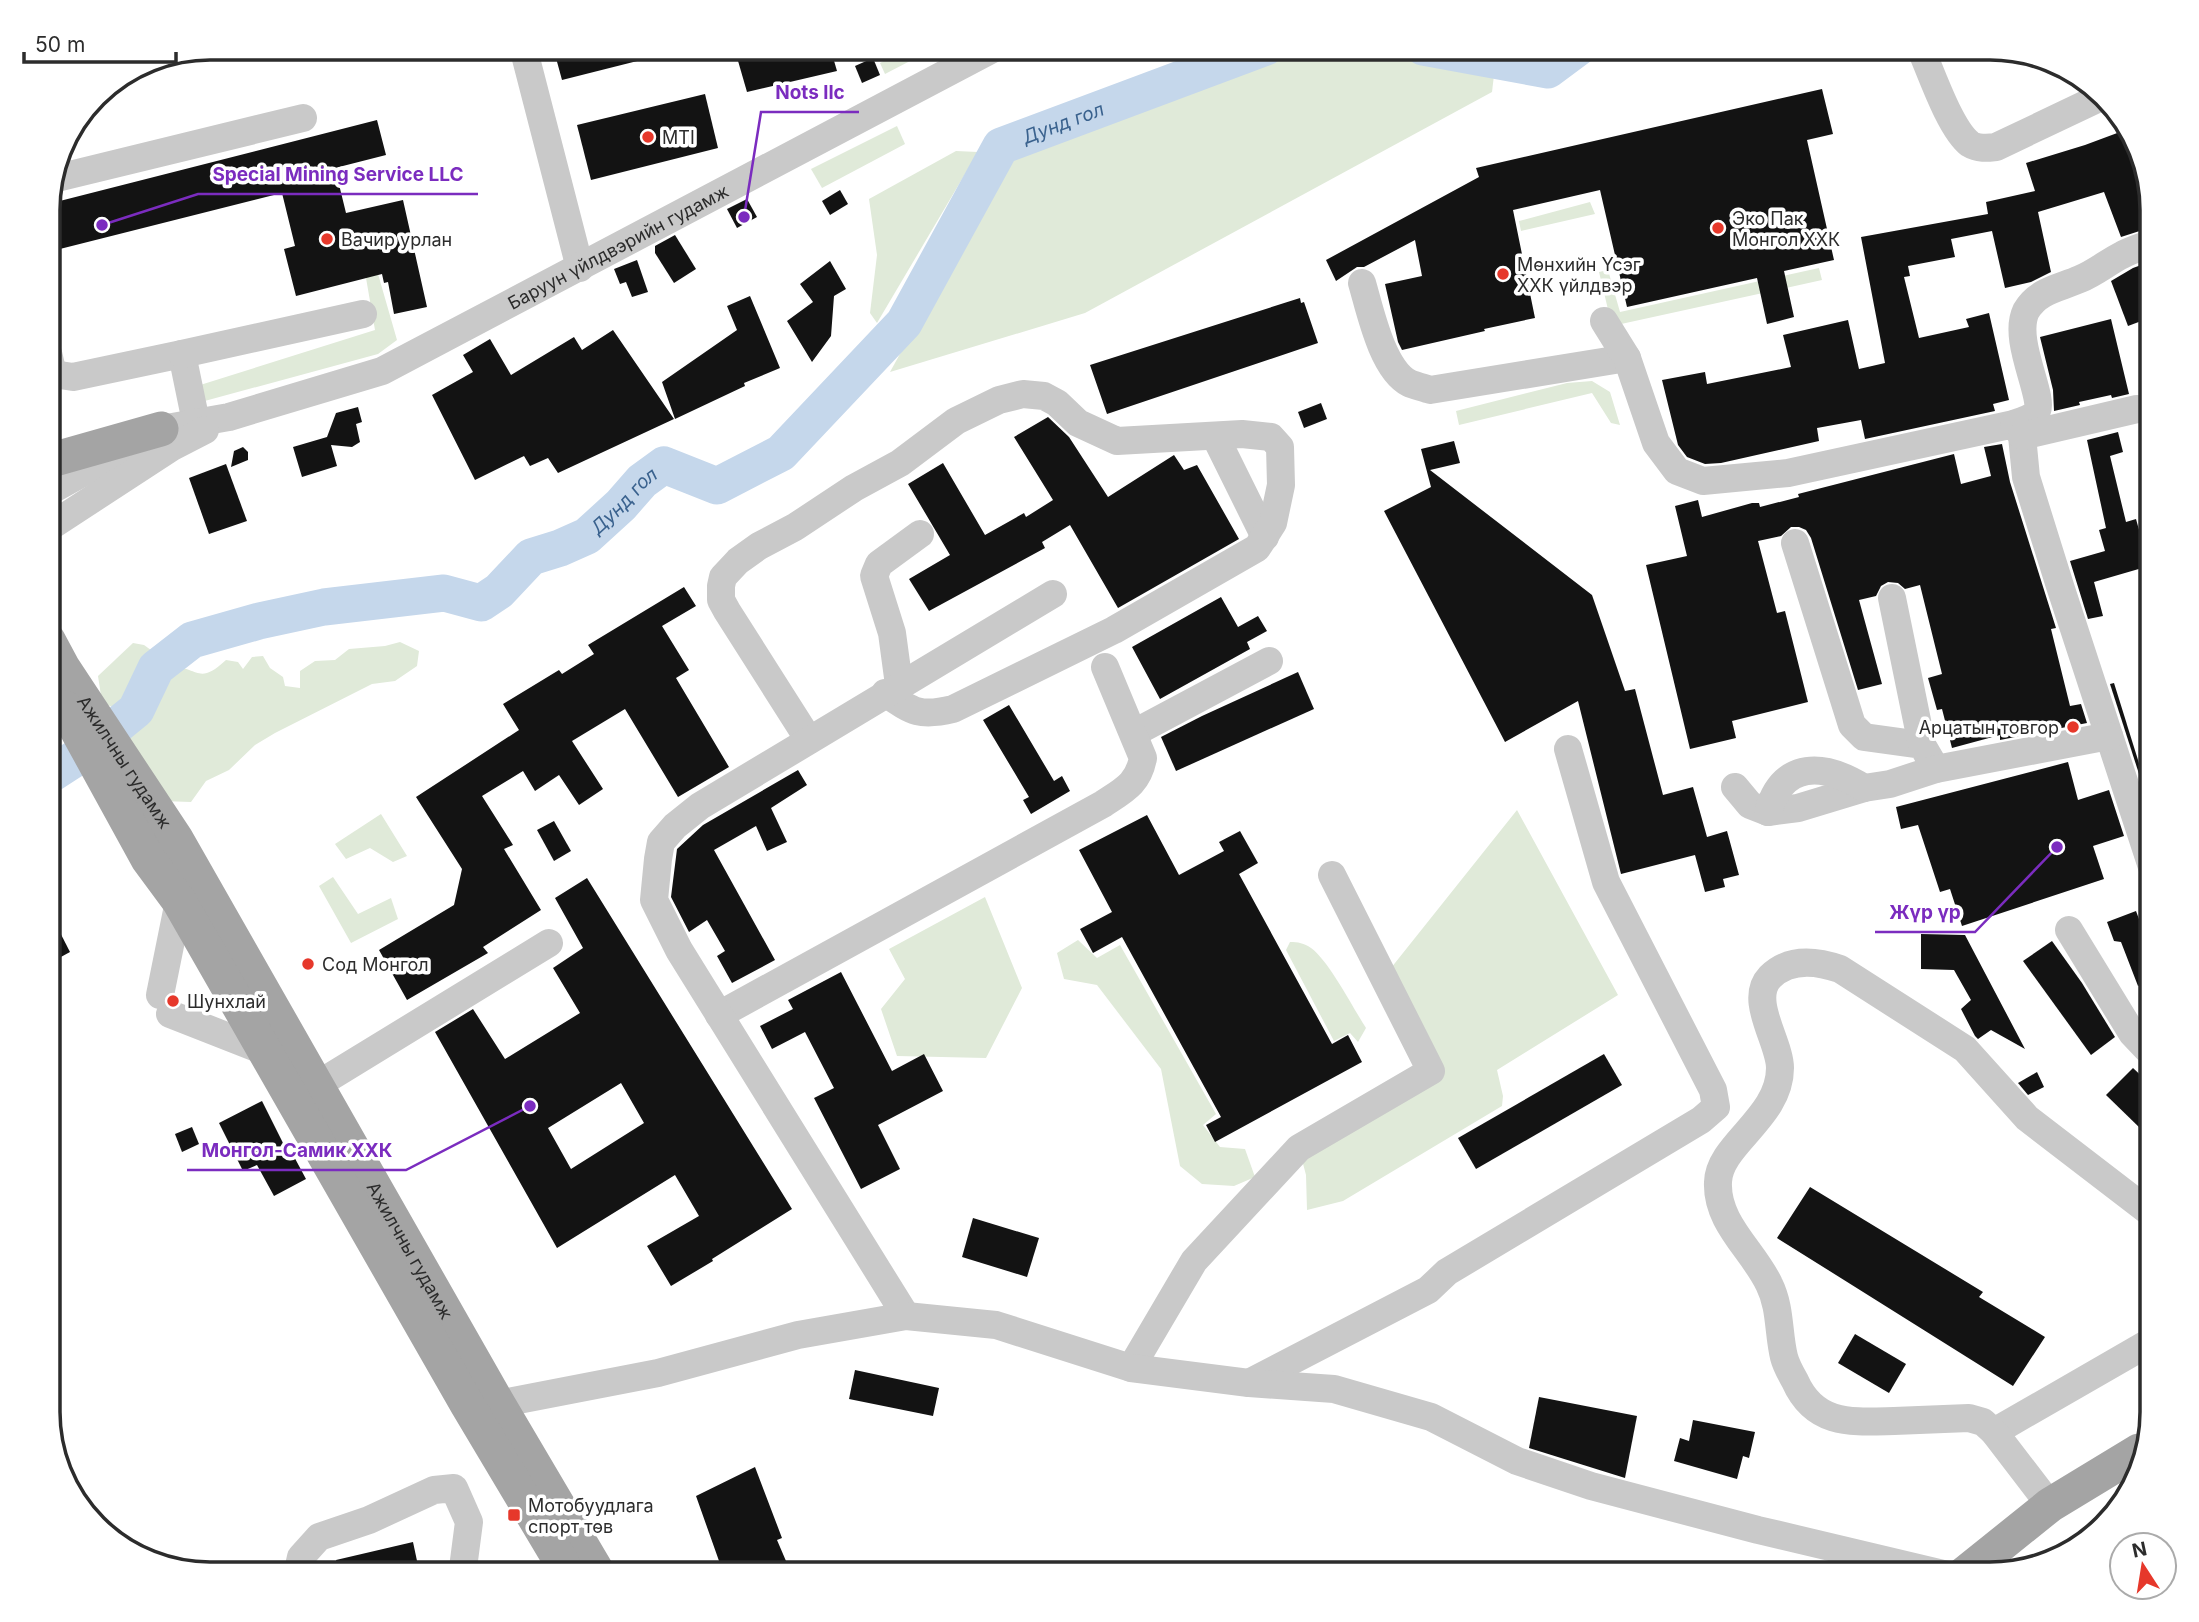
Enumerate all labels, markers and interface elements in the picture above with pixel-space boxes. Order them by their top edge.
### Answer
scale bar [24,21,177,65]
text: 50 m [35,32,85,57]
callout: Nots llc [761,72,859,112]
text: Nots llc [775,81,845,104]
water label: Дунд гол [1018,97,1107,149]
place label: MTI [662,127,695,148]
marker: MTI [640,129,656,145]
callout: Special Mining Service LLC [198,154,478,194]
text: Special Mining Service LLC [212,163,464,186]
street label: Баруун үйлдвэрийн гудамж [504,180,732,313]
place label: Эко Пак Монгол ХХК [1732,208,1840,250]
marker: Эко Пак Монгол ХХК [1710,220,1726,236]
place label: Вачир урлан [341,229,452,250]
marker: Вачир урлан [319,231,335,247]
place label: Мөнхийн Үсэг ХХК үйлдвэр [1517,254,1641,296]
marker: Мөнхийн Үсэг ХХК үйлдвэр [1495,266,1511,282]
water label: Дунд гол [585,462,662,539]
street label: Ажилчны гудамж [73,691,176,832]
place label: Арцатын товгор [1919,717,2059,738]
marker: Арцатын товгор [2065,719,2081,735]
callout: Жүр үр [1875,892,1975,932]
text: Жүр үр [1889,901,1961,924]
place label: Сод Монгол [322,954,429,975]
marker: Сод Монгол [300,956,316,972]
place label: Шунхлай [187,991,266,1012]
marker: Шунхлай [165,993,181,1009]
callout: Монгол-Самик ХХК [187,1130,406,1170]
text: Монгол-Самик ХХК [202,1139,393,1162]
street label: Ажилчны гудамж [363,1178,458,1323]
place label: Мотобуудлага спорт төв [528,1495,654,1537]
marker: Мотобуудлага спорт төв [506,1507,522,1523]
north arrow [2108,1531,2178,1601]
text: N [2130,1537,2149,1563]

